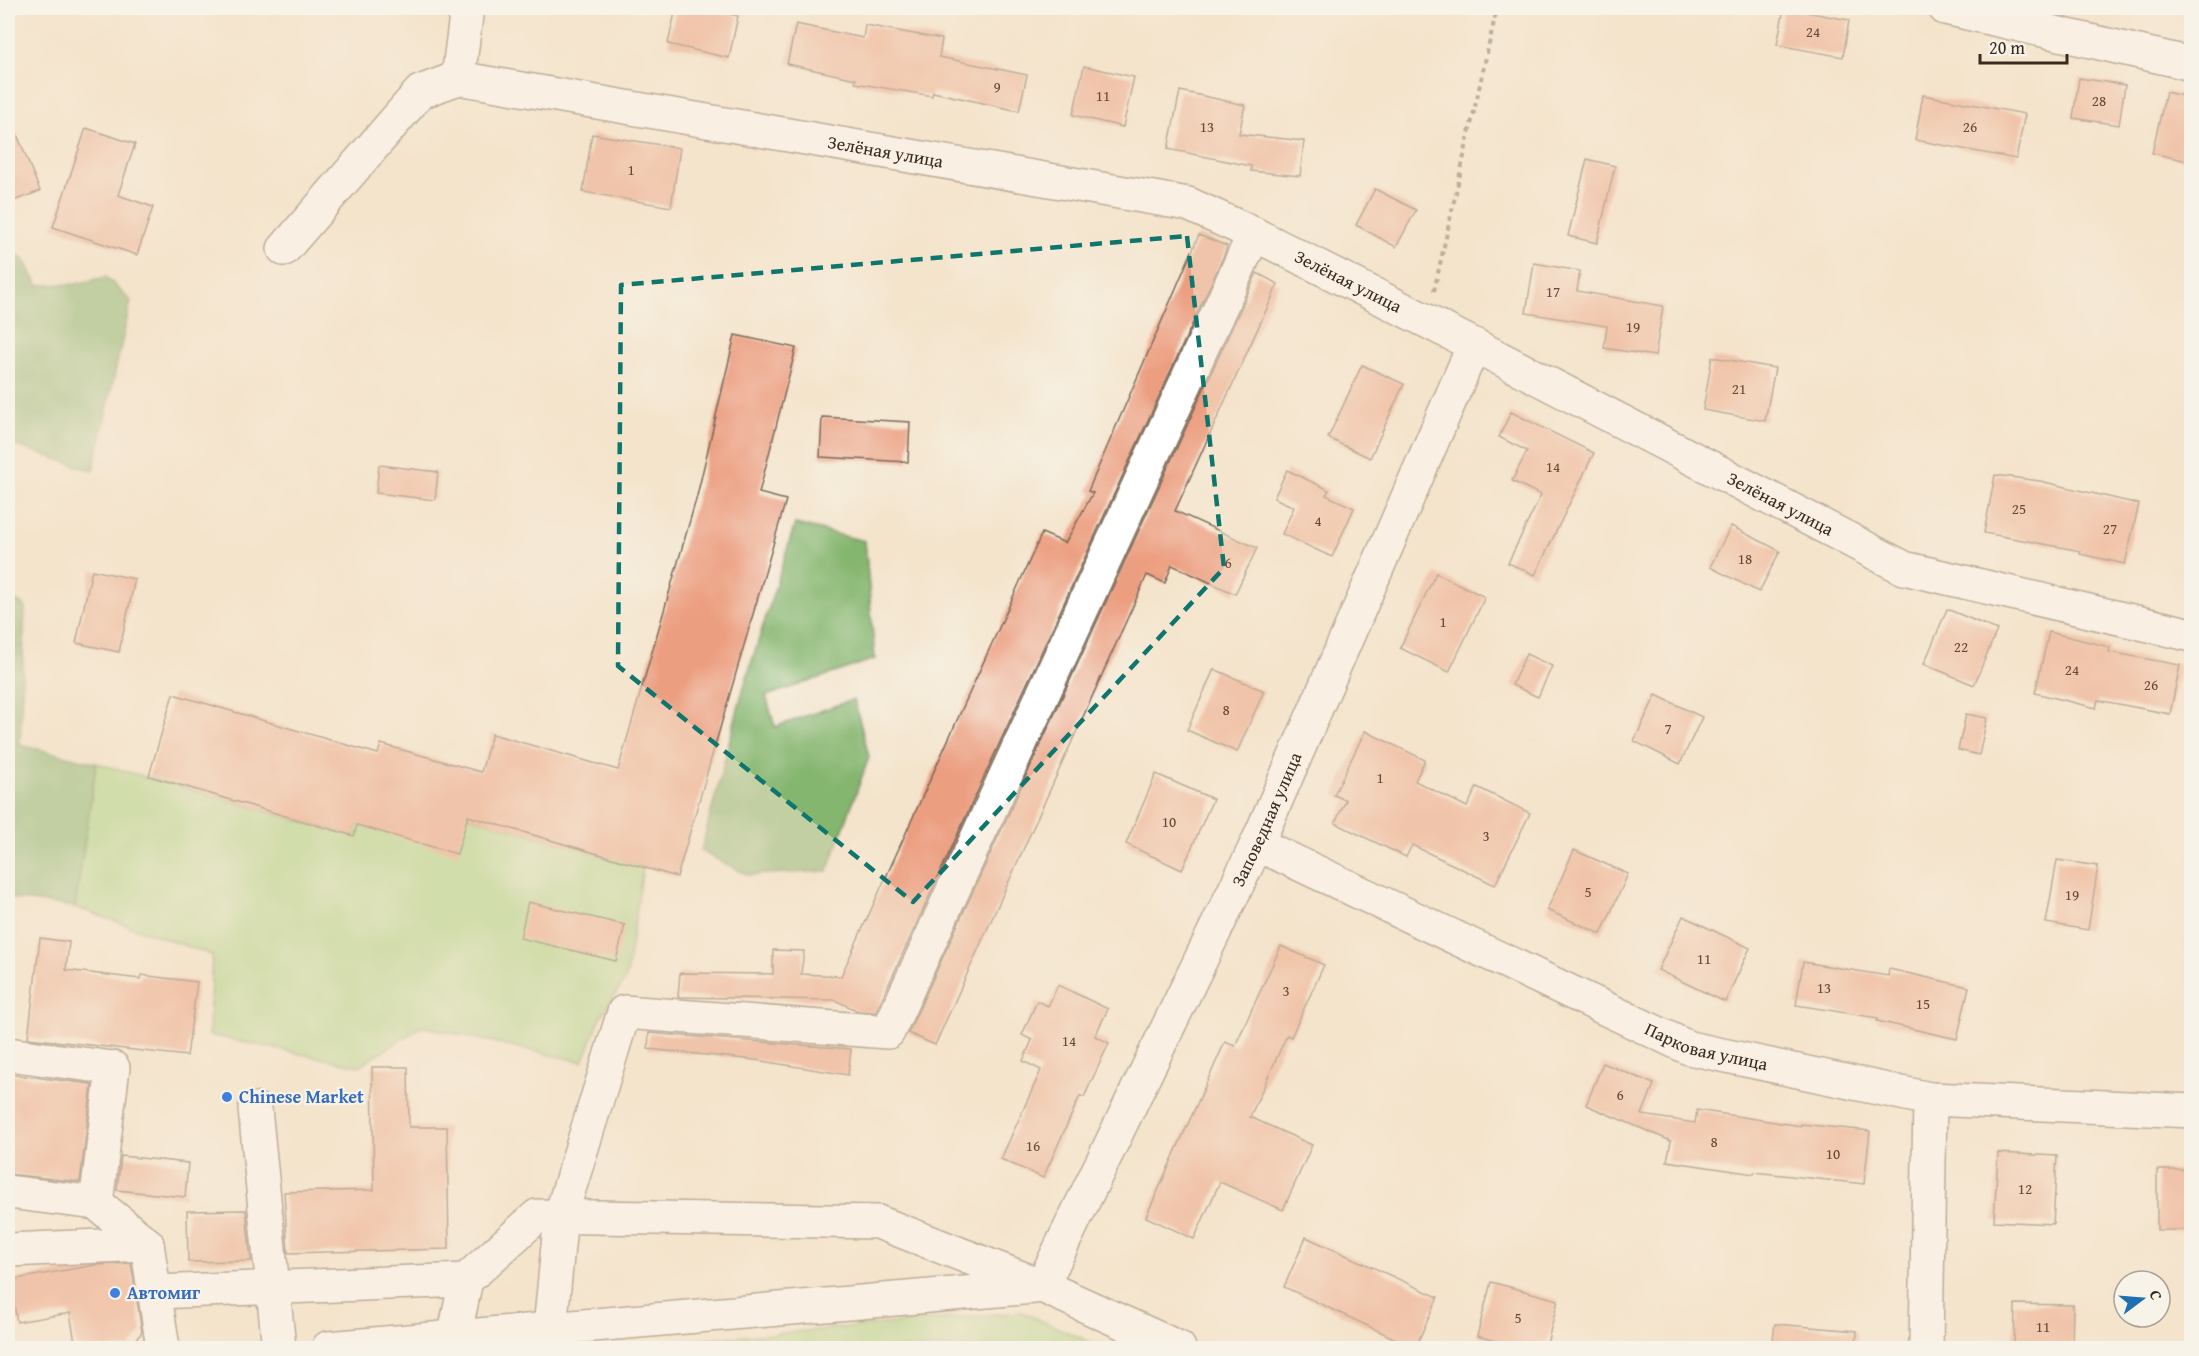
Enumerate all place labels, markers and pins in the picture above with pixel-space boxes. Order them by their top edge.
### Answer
place label: Chinese Market [239,1083,364,1110]
marker: Chinese Market [220,1090,234,1104]
place label: Автомиг [127,1279,200,1306]
marker: Автомиг [108,1286,122,1300]

